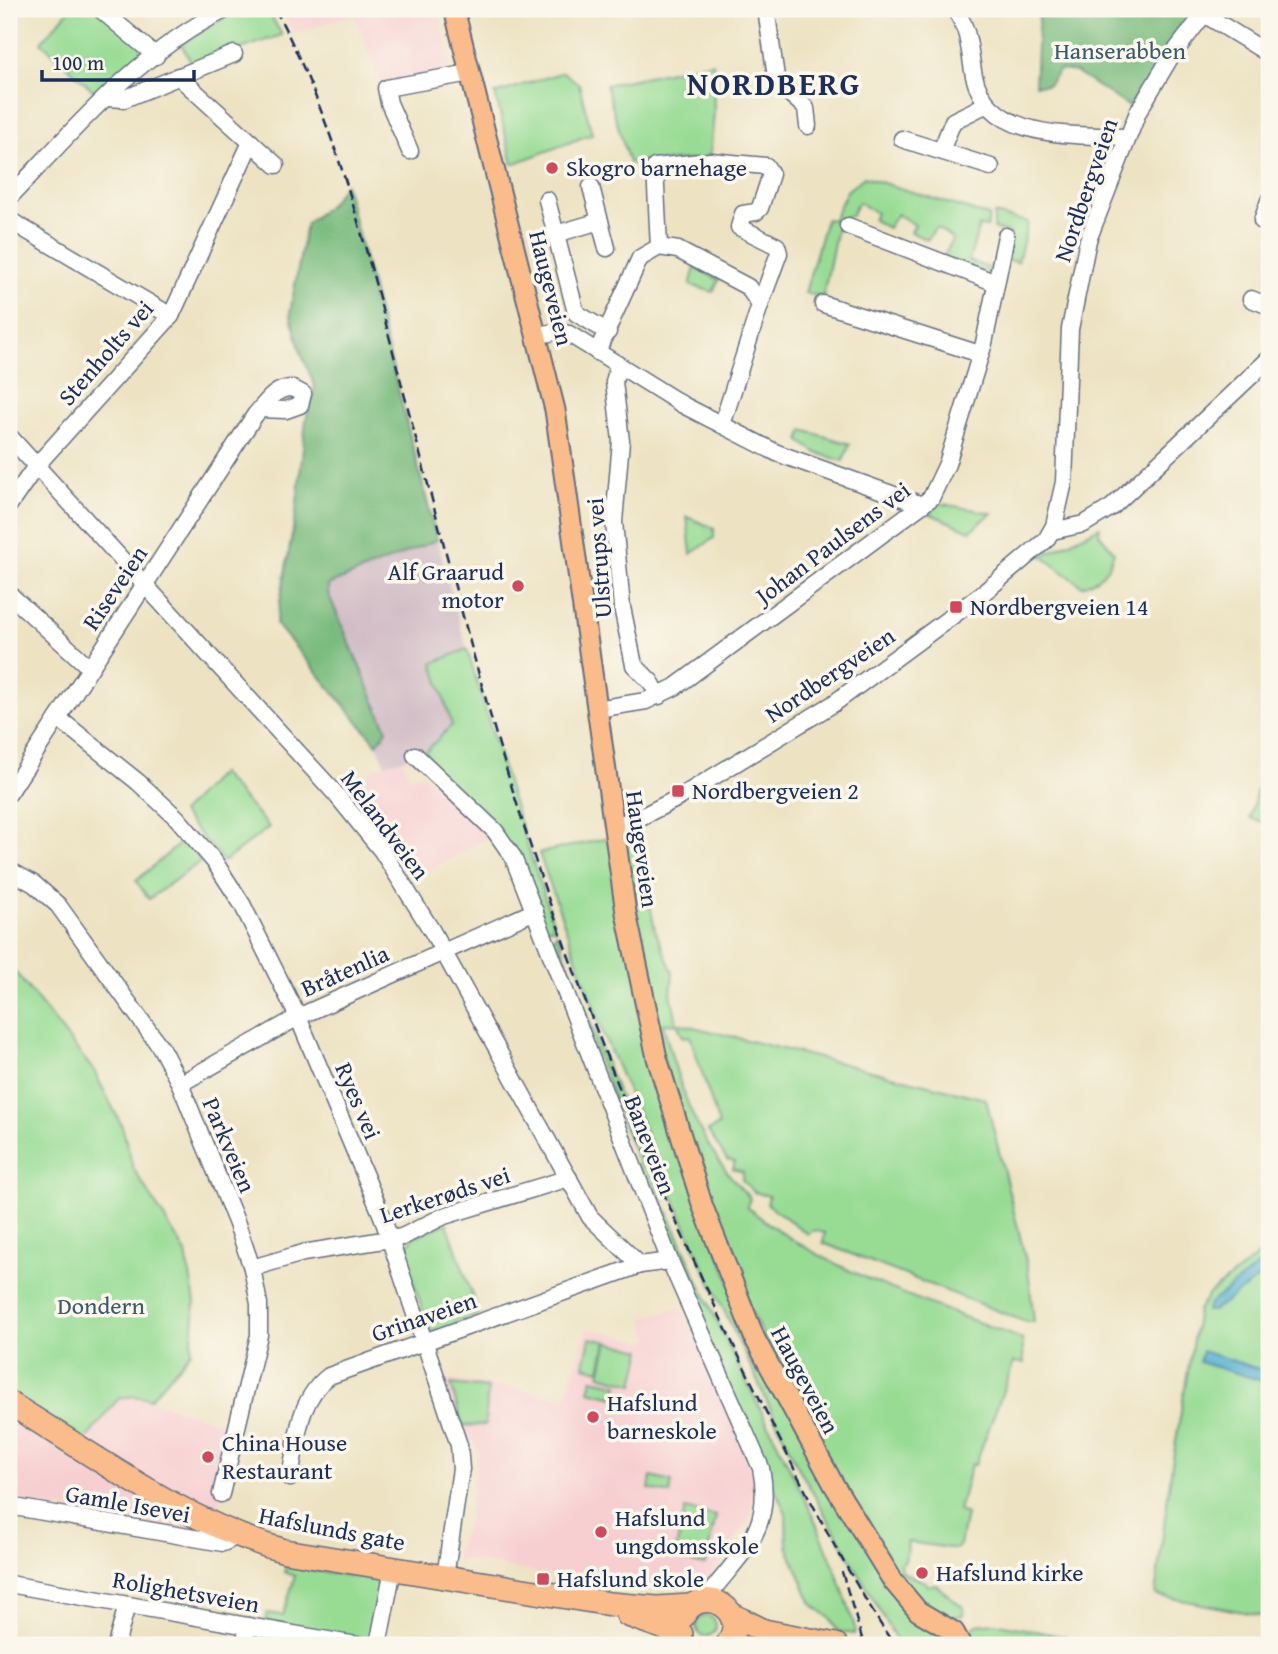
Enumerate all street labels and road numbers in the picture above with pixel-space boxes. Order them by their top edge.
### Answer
street label: Nordbergveien [1045,113,1127,266]
street label: Haugeveien [520,227,583,350]
street label: Stenholts vei [50,292,162,413]
street label: Johan Paulsens vei [746,473,918,614]
street label: Ulstrups vei [577,496,620,619]
street label: Riseveien [73,538,156,637]
street label: Nordbergveien [758,618,902,731]
street label: Melandveien [332,762,439,887]
street label: Haugeveien [617,788,668,910]
street label: Bråtenlia [295,935,395,1005]
street label: Ryes vei [327,1057,390,1145]
street label: Baneveien [616,1090,686,1200]
street label: Parkveien [194,1092,265,1198]
street label: Lerkerøds vei [375,1157,515,1232]
street label: Grinaveien [366,1282,482,1351]
street label: Haugeveien [762,1320,849,1440]
street label: Gamle Isevei [63,1475,193,1532]
street label: Hafslunds gate [256,1497,408,1560]
street label: Rolighetsveien [110,1561,263,1622]

